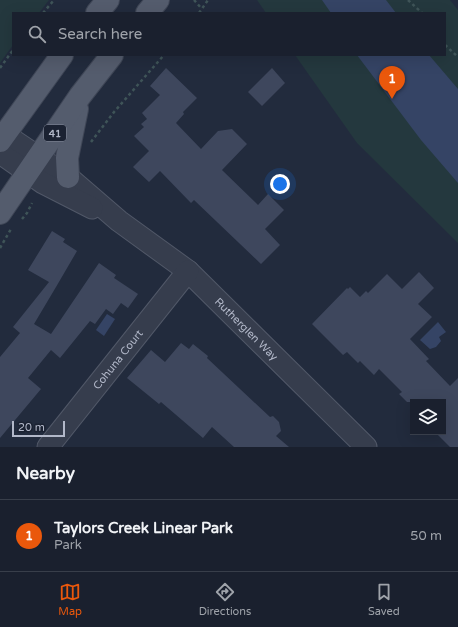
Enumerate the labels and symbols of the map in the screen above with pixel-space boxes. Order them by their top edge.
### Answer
pin: 1 [379,66,405,99]
road number: 41 [44,125,66,141]
your location [270,174,290,194]
street label: Rutherglen Way [212,295,281,363]
street label: Cohuna Court [90,327,146,392]
scale bar [12,419,65,438]

